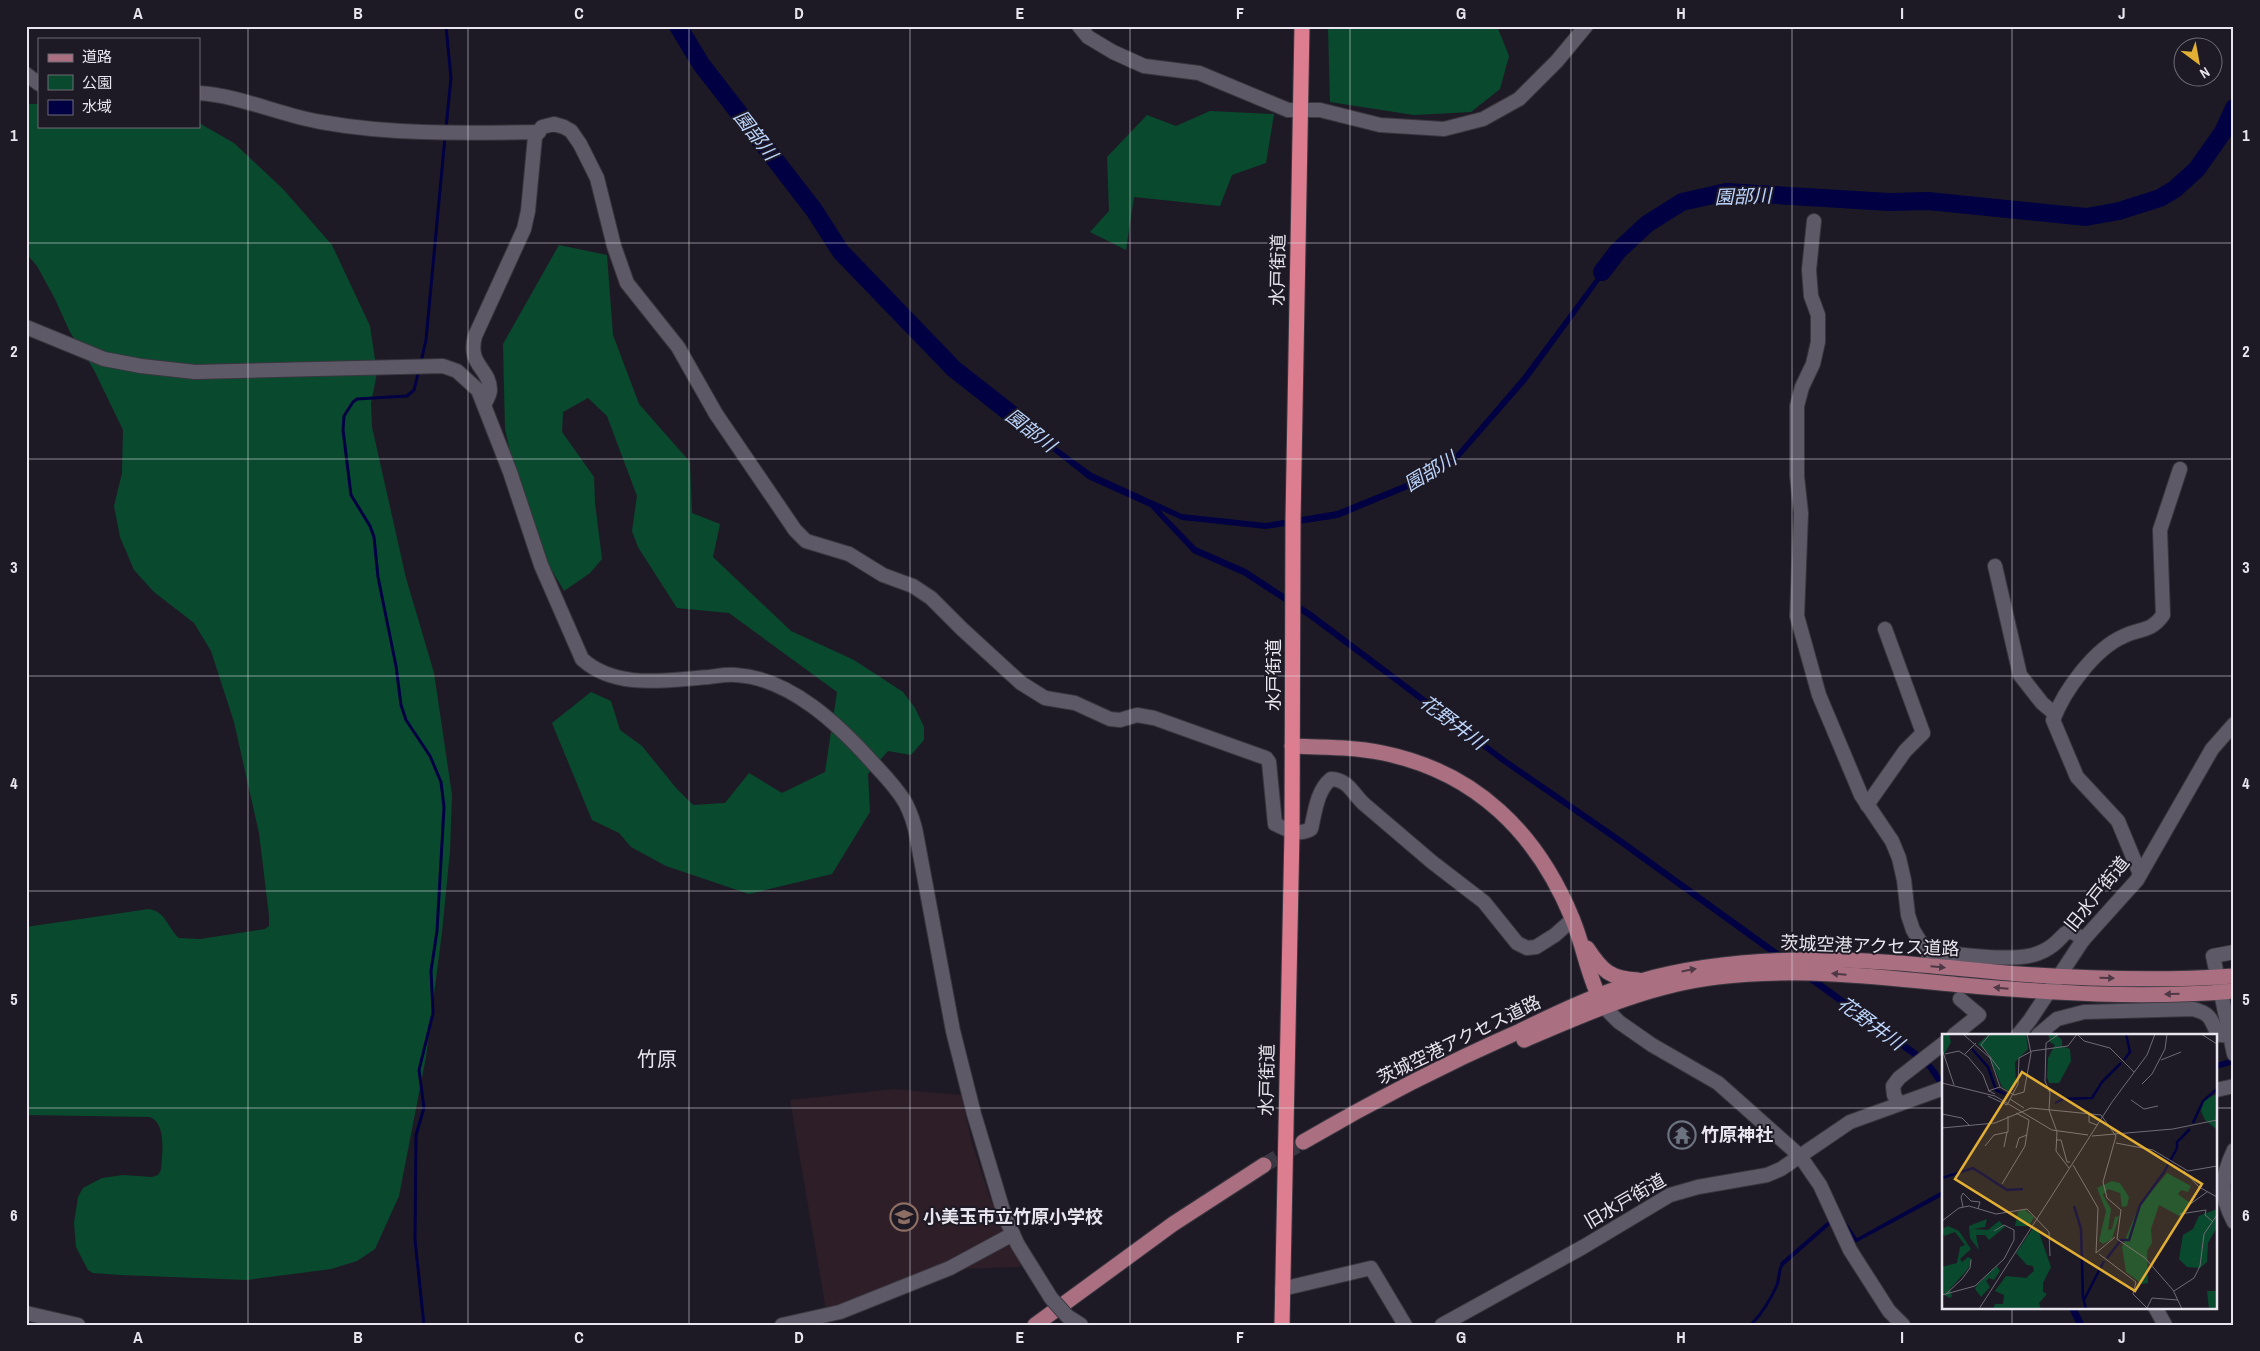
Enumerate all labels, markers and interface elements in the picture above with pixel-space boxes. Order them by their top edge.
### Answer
text: A [133,2,143,24]
text: B [353,2,363,24]
text: C [574,2,584,24]
text: D [794,2,804,24]
text: E [1016,2,1025,24]
text: F [1236,2,1244,24]
text: G [1456,2,1466,24]
text: H [1676,2,1686,24]
text: I [1900,2,1904,24]
text: J [2118,2,2126,24]
legend [38,38,200,128]
north arrow [2172,38,2222,88]
text: 道路 [82,46,112,67]
text: N [2197,63,2213,83]
text: 公園 [82,72,112,93]
text: 水域 [82,96,112,117]
water label: 園部川 [728,105,785,167]
text: 1 [10,124,18,146]
text: 1 [2242,124,2250,146]
water label: 園部川 [1714,182,1774,210]
street label: 水戸街道 [1264,234,1291,306]
text: 2 [10,340,18,362]
text: 2 [2242,340,2250,362]
water label: 園部川 [1001,402,1063,459]
water label: 園部川 [1399,444,1463,497]
text: 3 [10,556,18,578]
text: 3 [2242,556,2250,578]
street label: 水戸街道 [1261,639,1286,711]
water label: 花野井川 [1415,689,1493,756]
text: 4 [10,772,18,794]
text: 4 [2242,772,2250,794]
street label: 旧水戸街道 [2059,851,2135,937]
street label: 茨城空港アクセス道路 [1780,930,1960,961]
one-way arrow [1931,963,1947,971]
one-way arrow [1682,966,1698,974]
one-way arrow [1831,969,1847,977]
one-way arrow [2099,974,2115,982]
one-way arrow [1992,984,2008,992]
text: 5 [10,988,18,1010]
text: 5 [2242,988,2250,1010]
street label: 茨城空港アクセス道路 [1373,989,1545,1090]
water label: 花野井川 [1833,990,1911,1057]
one-way arrow [2164,990,2180,998]
inset map [1942,1034,2218,1308]
street label: 水戸街道 [1253,1044,1280,1116]
district label: 竹原 [637,1045,677,1072]
temple icon: 竹原神社 [1667,1120,1697,1150]
place label: 竹原神社 [1701,1122,1773,1147]
street label: 旧水戸街道 [1580,1167,1670,1234]
school or university icon: 小美玉市立竹原小学校 [889,1202,919,1232]
text: 6 [10,1204,18,1226]
place label: 小美玉市立竹原小学校 [923,1204,1103,1229]
text: 6 [2242,1204,2250,1226]
text: A [133,1326,143,1348]
text: B [353,1326,363,1348]
text: C [574,1326,584,1348]
text: D [794,1326,804,1348]
text: E [1016,1326,1025,1348]
text: F [1236,1326,1244,1348]
text: G [1456,1326,1466,1348]
text: H [1676,1326,1686,1348]
text: I [1900,1326,1904,1348]
text: J [2118,1326,2126,1348]

